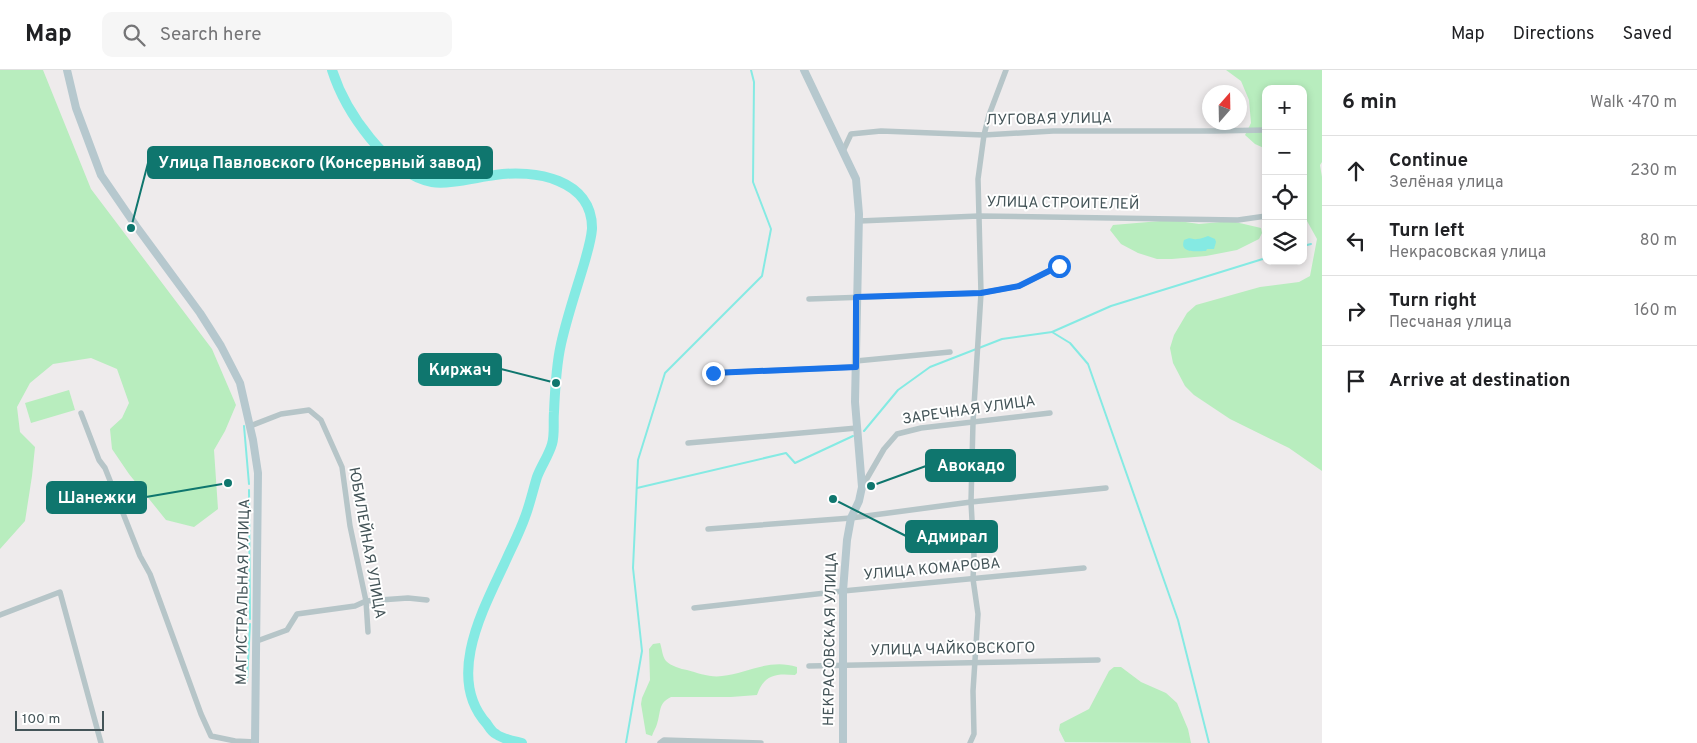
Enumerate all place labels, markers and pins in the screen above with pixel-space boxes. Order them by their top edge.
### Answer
callout: Улица Павловского (Консервный завод) [148,147,492,178]
callout: Киржач [419,354,501,385]
callout: Авокадо [926,450,1015,481]
callout: Шанежки [47,482,146,513]
callout: Адмирал [906,521,997,552]

